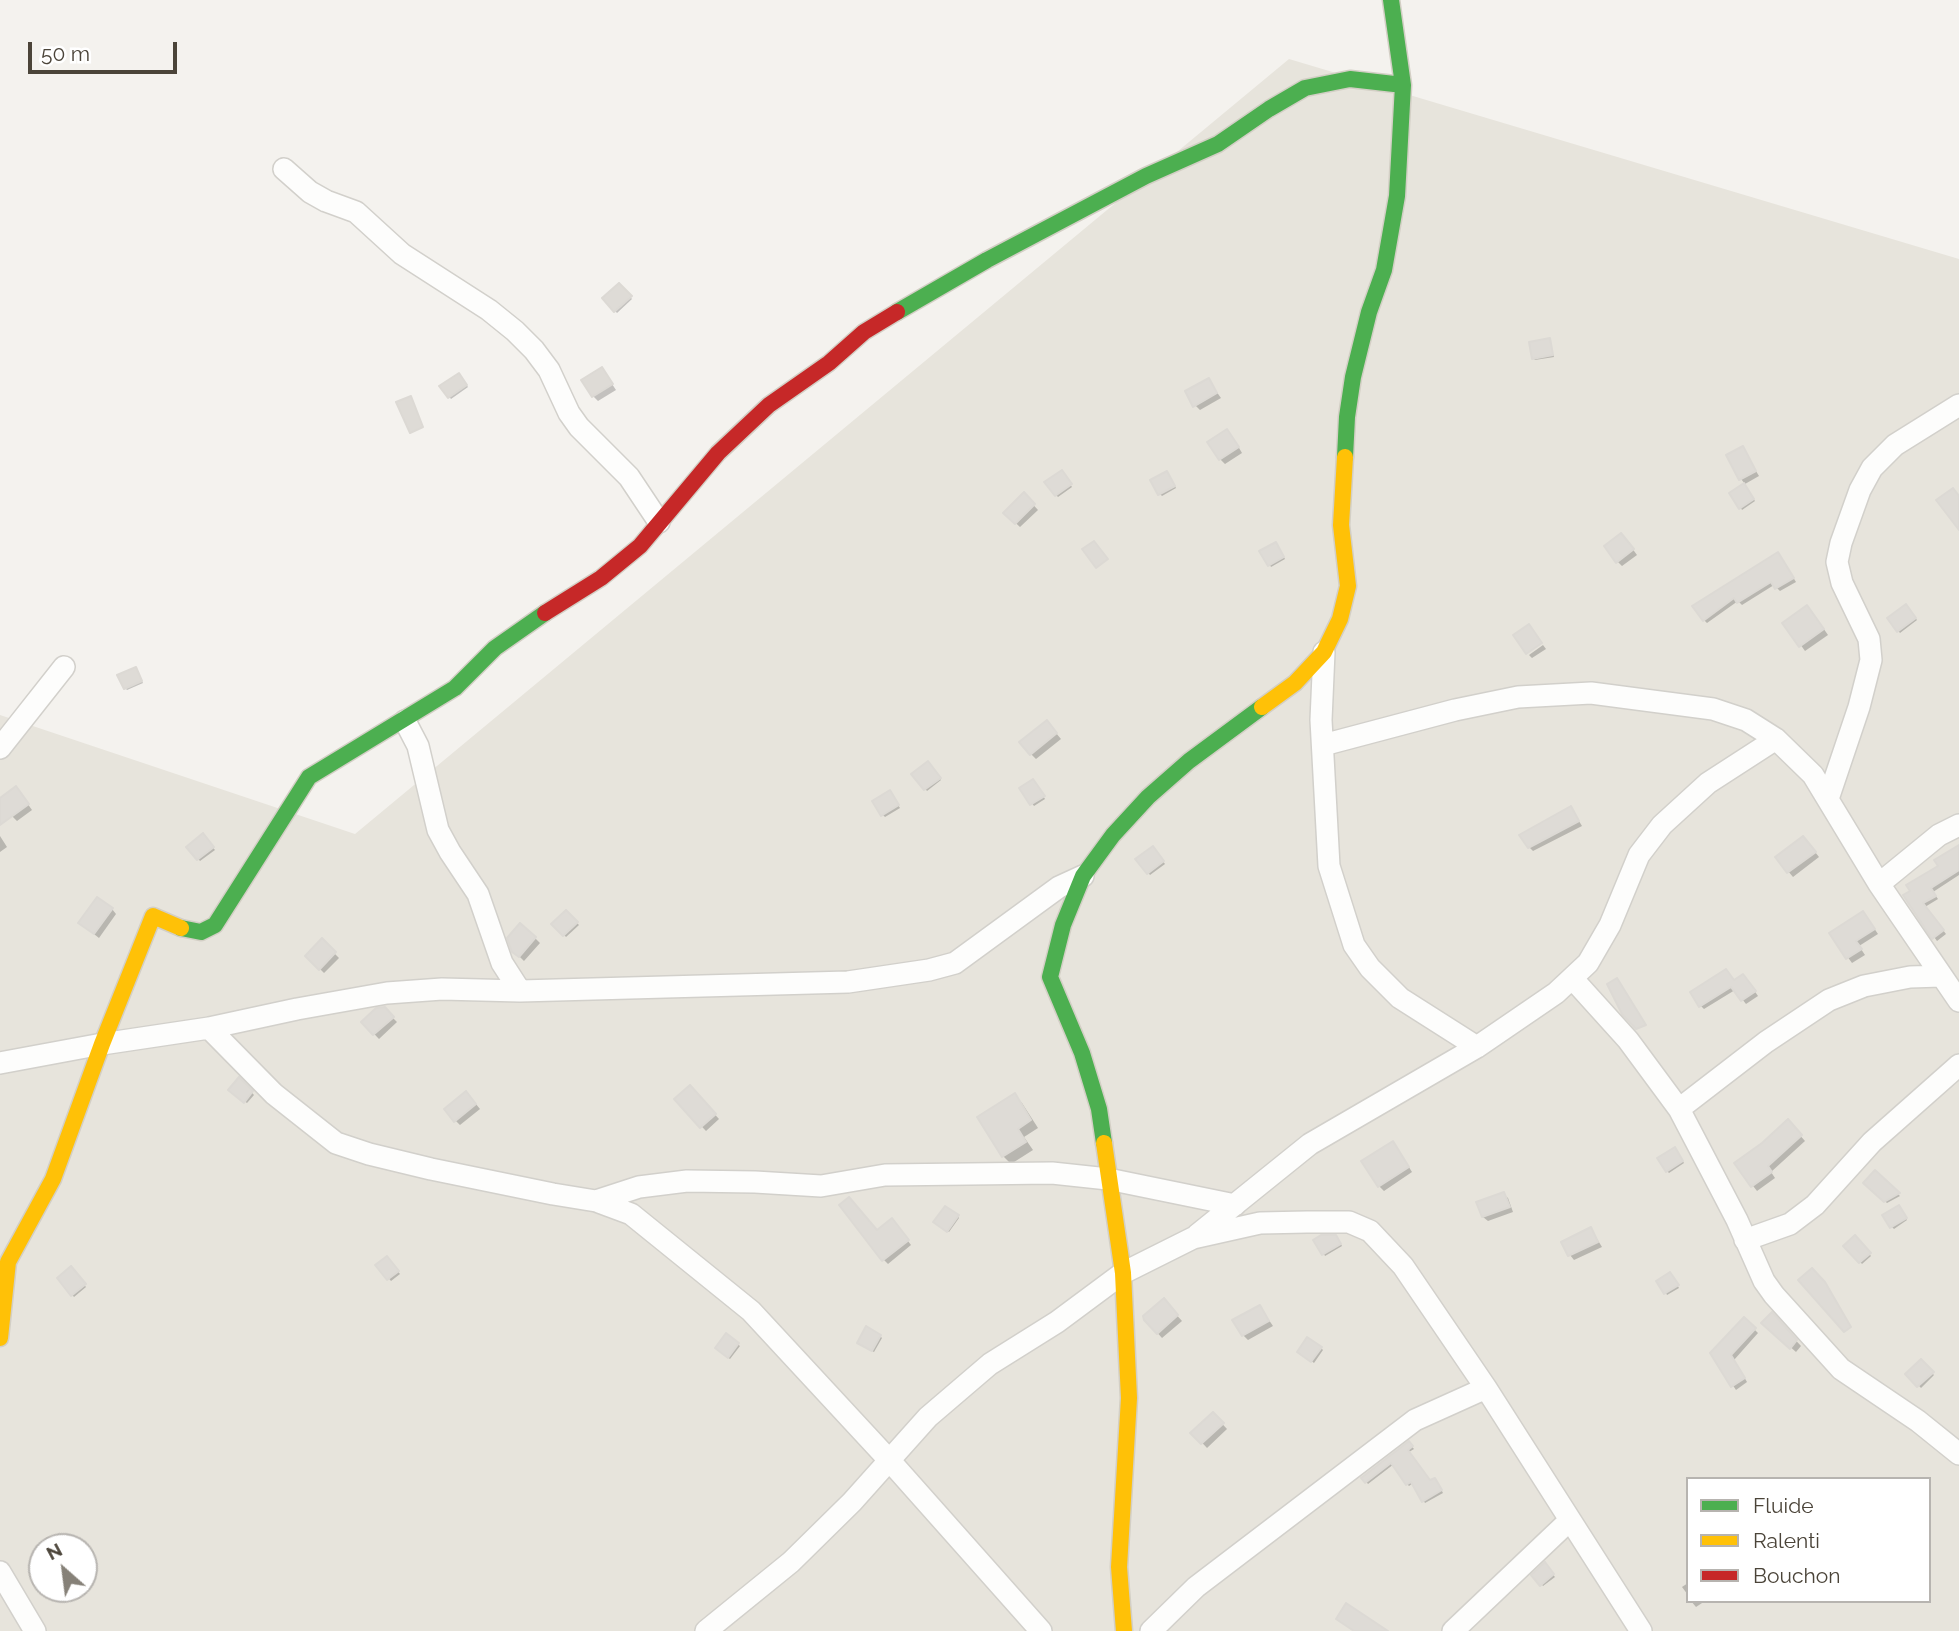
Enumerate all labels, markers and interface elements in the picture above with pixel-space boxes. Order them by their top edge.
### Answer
scale bar [32,28,180,72]
text: 50 m [41,41,90,66]
legend [1686,1477,1931,1603]
text: Fluide [1753,1493,1814,1518]
text: Ralenti [1753,1528,1820,1553]
north arrow [28,1533,98,1603]
text: N [43,1538,66,1564]
text: Bouchon [1753,1563,1840,1588]

